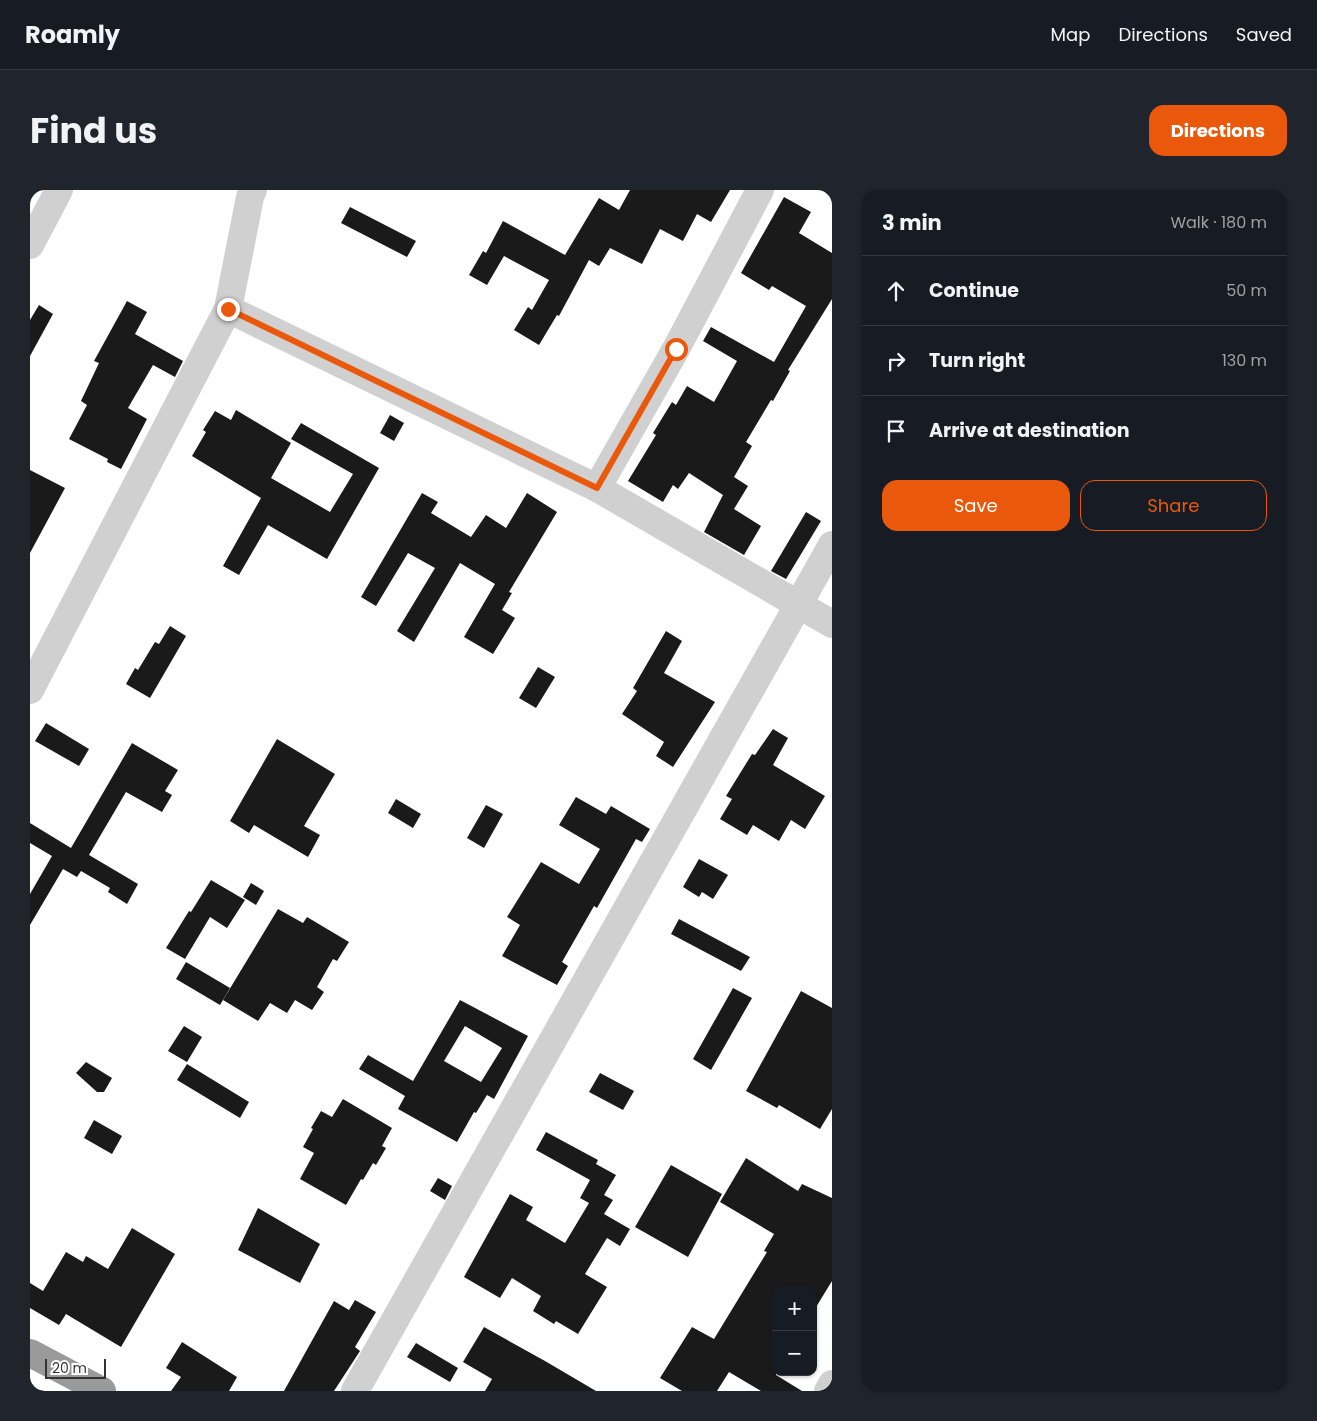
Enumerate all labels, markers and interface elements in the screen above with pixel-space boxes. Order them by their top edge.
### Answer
text: Roamly [25,18,120,51]
text: Map [1051,22,1090,47]
text: Directions [1118,22,1208,47]
text: Saved [1236,22,1292,47]
button: Directions [1149,105,1287,156]
text: Find us [30,106,157,155]
text: 3 min [882,208,942,237]
text: Walk · 180 m [1170,211,1267,234]
icon: ahead [882,277,910,305]
text: Continue [929,277,1019,304]
text: 50 m [1226,279,1267,302]
route end [217,298,240,321]
route start [665,338,688,361]
icon: right [882,347,910,375]
text: Turn right [929,347,1025,374]
text: 130 m [1222,349,1267,372]
icon: arrive [882,417,910,445]
text: Arrive at destination [929,417,1130,444]
button: Save [882,480,1070,531]
button: Share [1080,480,1267,531]
map controls [772,1286,817,1376]
button: + [772,1286,817,1331]
button: − [772,1331,817,1376]
scale bar [45,1356,106,1379]
text: 20 m [52,1358,87,1378]

